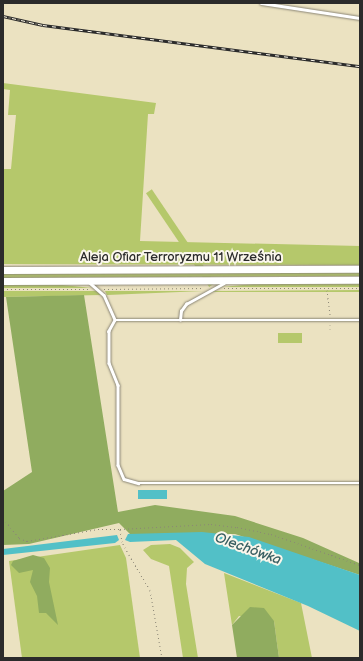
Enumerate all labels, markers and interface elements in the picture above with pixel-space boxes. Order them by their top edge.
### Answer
street label: Aleja Ofiar Terroryzmu 11 Września [80,249,282,265]
water label: Olechówka [213,529,283,569]

